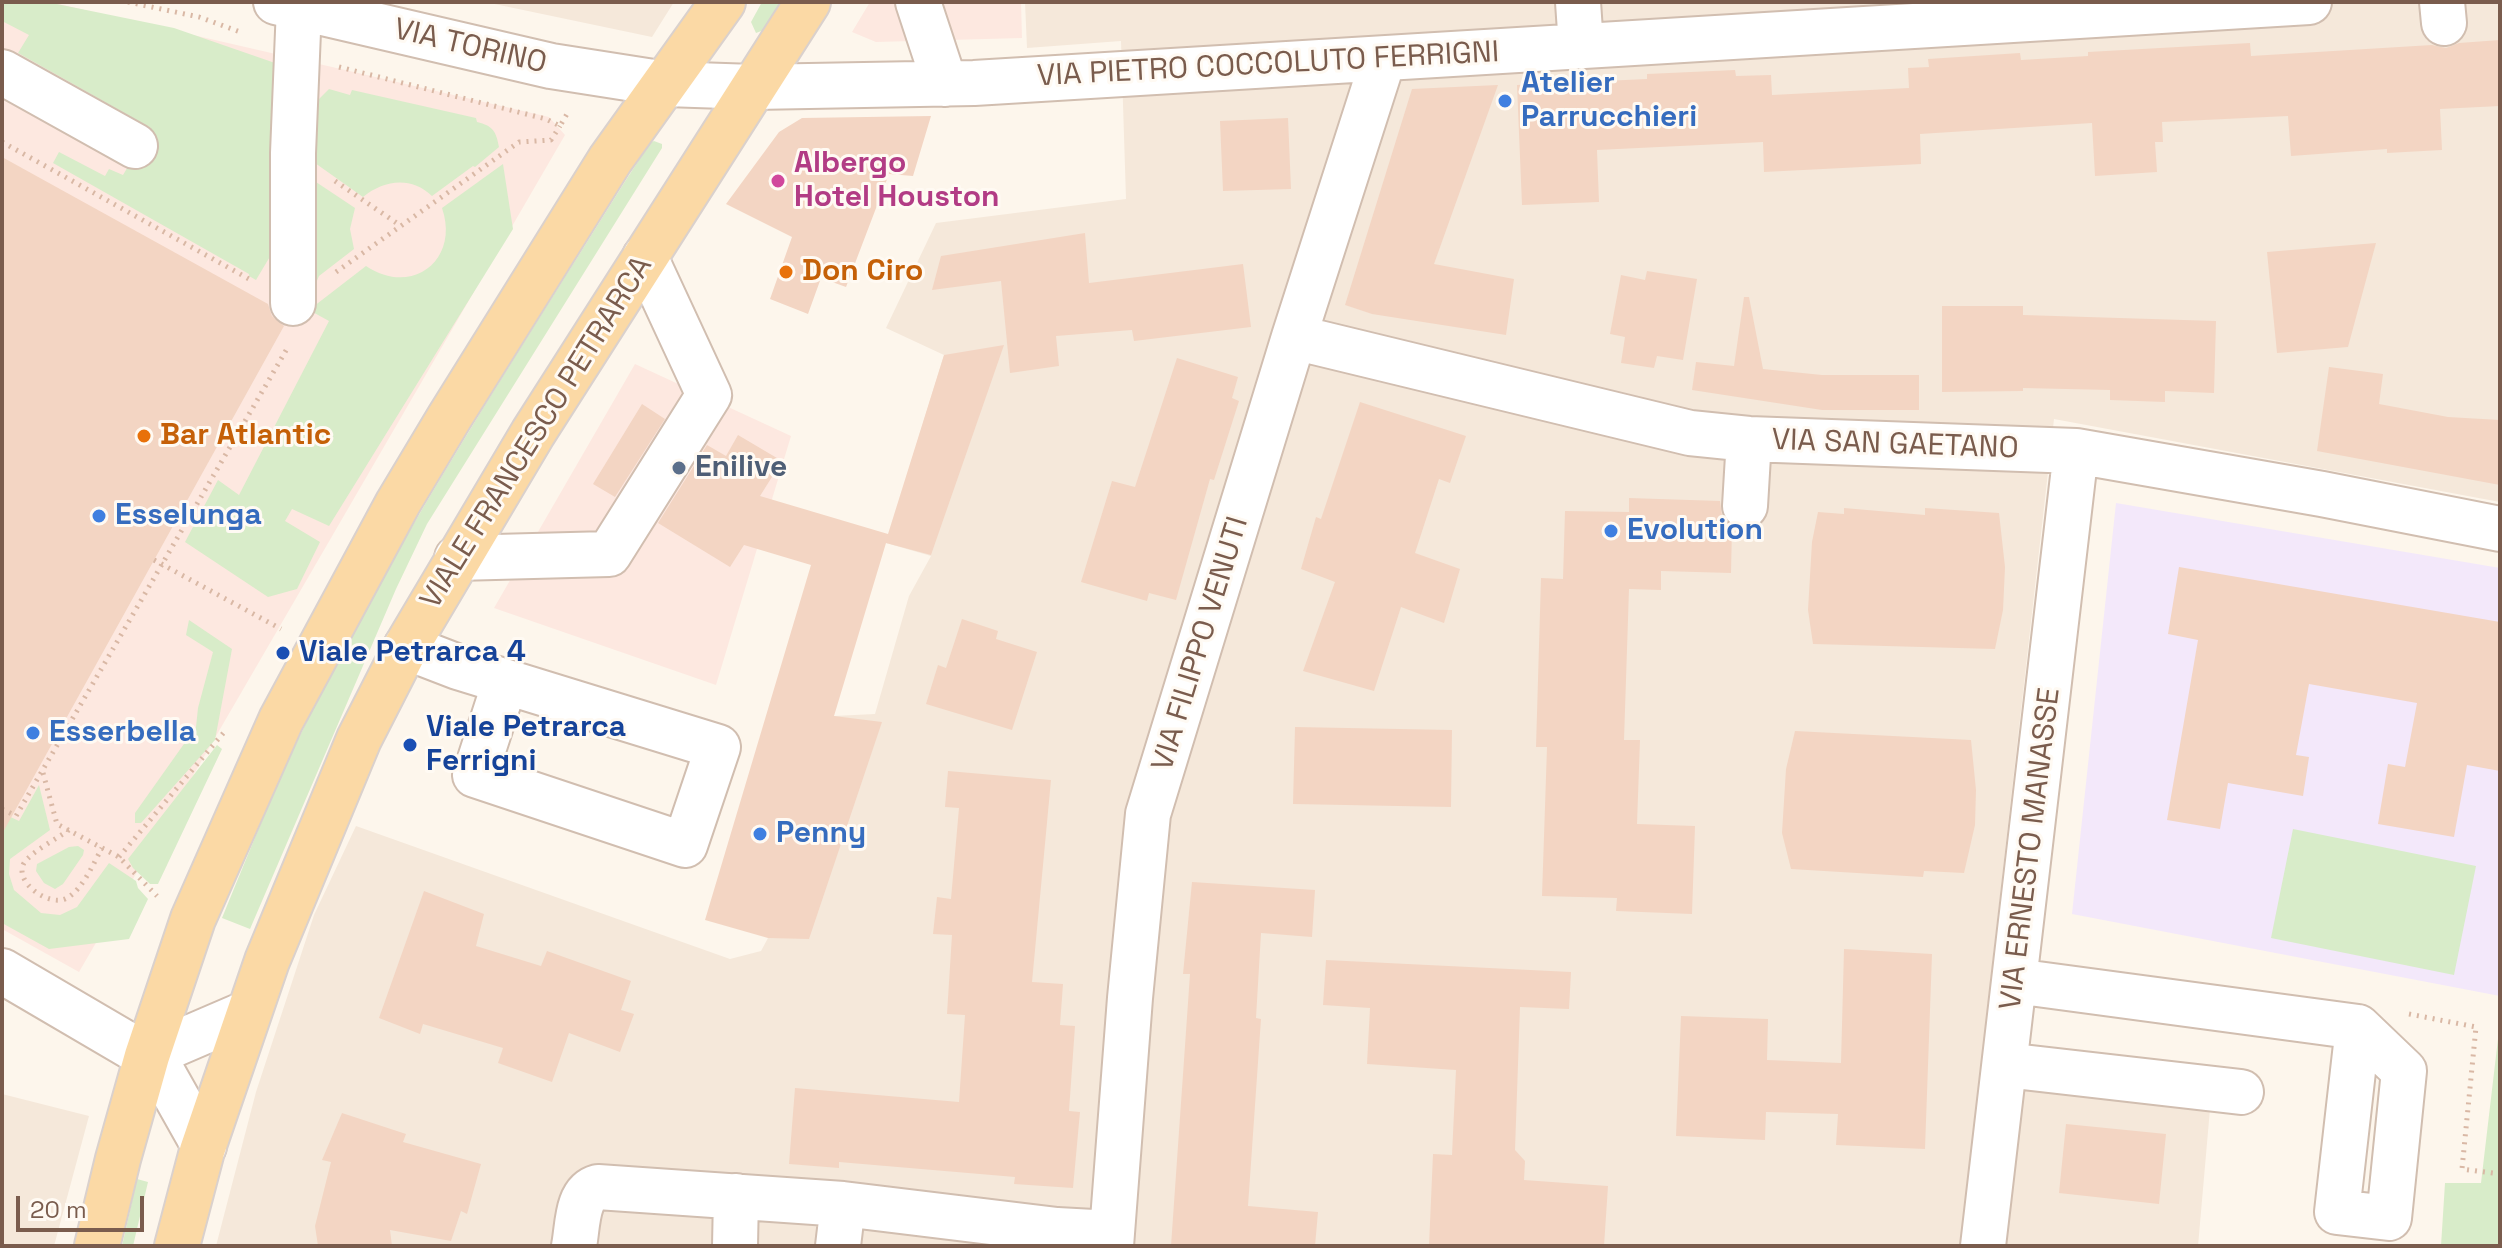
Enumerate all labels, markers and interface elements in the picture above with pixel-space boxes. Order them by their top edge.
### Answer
street label: VIA TORINO [390,12,550,82]
street label: VIA PIETRO COCCOLUTO FERRIGNI [1036,35,1500,95]
place label: Atelier Parrucchieri [1521,66,1697,136]
marker: Atelier Parrucchieri [1496,92,1514,110]
place label: Albergo Hotel Houston [794,146,1000,216]
marker: Albergo Hotel Houston [769,172,787,190]
street label: VIALE FRANCESCO PETRARCA [413,250,661,616]
place label: Don Ciro [802,254,923,290]
marker: Don Ciro [777,263,795,281]
place label: Bar Atlantic [160,418,331,454]
street label: VIA SAN GAETANO [1771,423,2019,467]
marker: Bar Atlantic [135,427,153,445]
place label: Enilive [695,450,787,486]
marker: Enilive [670,459,688,477]
place label: Esselunga [115,498,262,534]
marker: Esselunga [90,507,108,525]
street label: VIA FILIPPO VENUTI [1145,513,1257,775]
place label: Evolution [1627,513,1763,549]
marker: Evolution [1602,522,1620,540]
place label: Viale Petrarca 4 [299,635,526,671]
marker: Viale Petrarca 4 [274,644,292,662]
street label: VIA ERNESTO MANASSE [1993,686,2069,1012]
place label: Viale Petrarca Ferrigni [426,710,626,780]
place label: Esserbella [49,715,196,751]
marker: Esserbella [24,724,42,742]
marker: Viale Petrarca Ferrigni [401,736,419,754]
place label: Penny [776,816,866,852]
marker: Penny [751,825,769,843]
scale bar [20,1180,148,1230]
text: 20 m [30,1194,87,1225]

